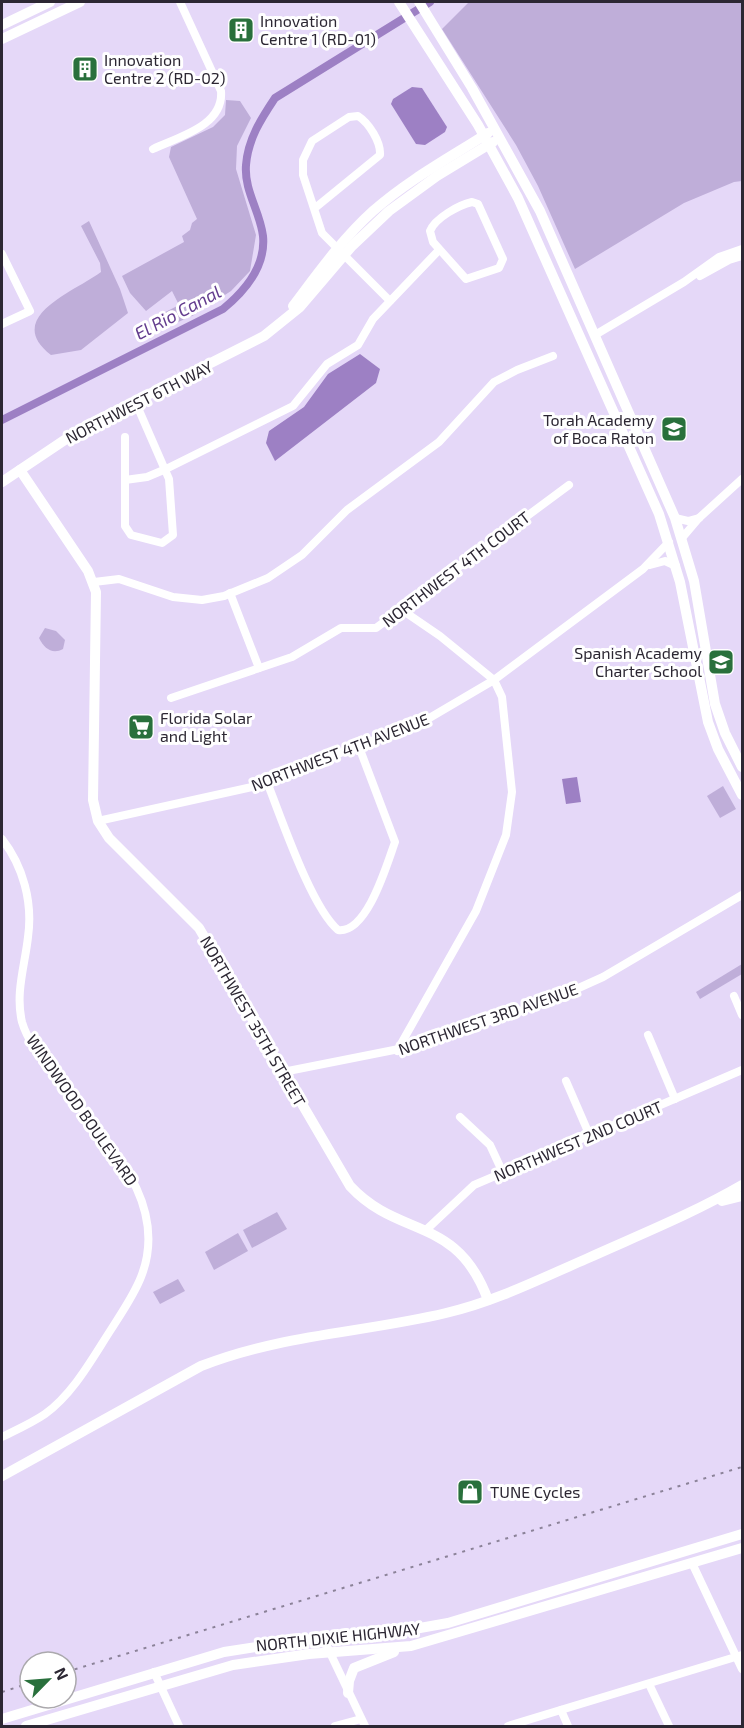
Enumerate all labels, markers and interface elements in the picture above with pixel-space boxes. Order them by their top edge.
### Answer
place label: Innovation Centre 1 (RD-01) [260,11,376,48]
building icon: Innovation Centre 1 (RD-01) [226,15,256,45]
place label: Innovation Centre 2 (RD-02) [104,50,226,87]
building icon: Innovation Centre 2 (RD-02) [70,54,100,84]
water label: El Rio Canal [130,280,225,344]
street label: NORTHWEST 6TH WAY [62,356,216,447]
place label: Torah Academy of Boca Raton [543,410,655,447]
school or university icon: Torah Academy of Boca Raton [659,414,689,444]
street label: NORTHWEST 4TH COURT [378,507,533,630]
place label: Spanish Academy Charter School [574,643,703,680]
school or university icon: Spanish Academy Charter School [706,647,736,677]
place label: Florida Solar and Light [160,708,253,745]
street label: NORTHWEST 4TH AVENUE [248,709,432,794]
supermarket icon: Florida Solar and Light [126,712,156,742]
street label: NORTHWEST 35TH STREET [197,932,310,1109]
street label: NORTHWEST 3RD AVENUE [395,979,580,1058]
street label: WINDWOOD BOULEVARD [23,1030,142,1189]
street label: NORTHWEST 2ND COURT [491,1096,665,1185]
shop icon: TUNE Cycles [455,1477,485,1507]
place label: TUNE Cycles [490,1482,580,1501]
street label: NORTH DIXIE HIGHWAY [255,1618,421,1655]
north arrow [18,1650,78,1710]
text: N [51,1664,73,1683]

